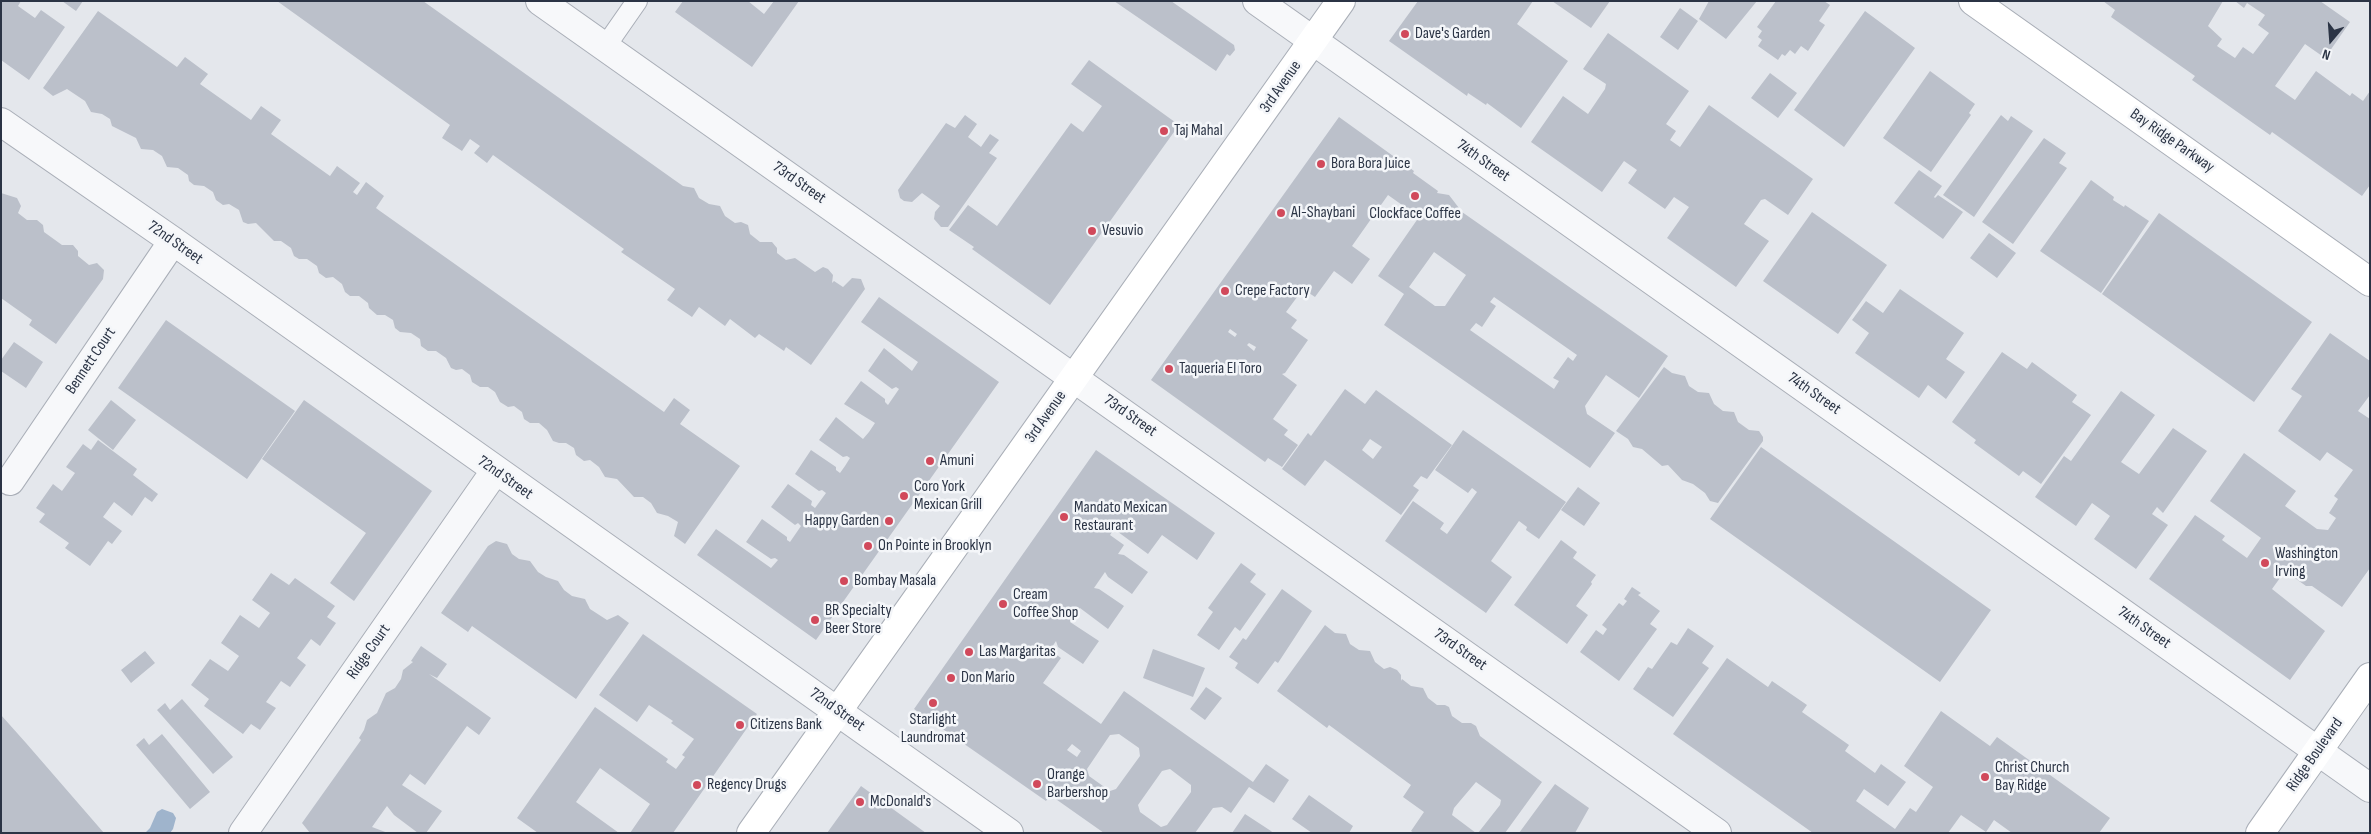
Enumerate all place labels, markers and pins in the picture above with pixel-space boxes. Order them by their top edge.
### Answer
place label: Dave's Garden [1415,24,1490,44]
marker: Dave's Garden [1399,28,1411,40]
place label: Taj Mahal [1174,121,1223,141]
marker: Taj Mahal [1158,125,1170,137]
place label: Bora Bora Juice [1331,154,1410,174]
marker: Bora Bora Juice [1315,158,1327,170]
marker: Clockface Coffee [1409,190,1421,202]
place label: Al-Shaybani [1291,203,1355,223]
place label: Clockface Coffee [1369,204,1461,224]
marker: Al-Shaybani [1275,207,1287,219]
place label: Vesuvio [1102,221,1143,241]
marker: Vesuvio [1086,225,1098,237]
place label: Crepe Factory [1235,281,1310,301]
marker: Crepe Factory [1219,285,1231,297]
place label: Taqueria El Toro [1179,359,1262,379]
marker: Taqueria El Toro [1163,363,1175,375]
place label: Amuni [940,451,974,471]
marker: Amuni [924,455,936,467]
place label: Coro York Mexican Grill [914,477,982,515]
marker: Coro York Mexican Grill [898,490,910,502]
place label: Mandato Mexican Restaurant [1074,498,1167,536]
place label: Happy Garden [805,511,879,531]
marker: Mandato Mexican Restaurant [1058,511,1070,523]
marker: Happy Garden [883,515,895,527]
place label: On Pointe in Brooklyn [878,536,992,556]
marker: On Pointe in Brooklyn [862,540,874,552]
place label: Washington Irving [2275,544,2338,582]
marker: Washington Irving [2259,557,2271,569]
place label: Bombay Masala [854,571,936,591]
marker: Bombay Masala [838,575,850,587]
place label: Cream Coffee Shop [1013,585,1078,623]
marker: Cream Coffee Shop [997,598,1009,610]
place label: BR Specialty Beer Store [825,601,892,639]
marker: BR Specialty Beer Store [809,614,821,626]
place label: Las Margaritas [979,642,1056,662]
marker: Las Margaritas [963,646,975,658]
place label: Don Mario [961,668,1015,688]
marker: Don Mario [945,672,957,684]
marker: Starlight Laundromat [927,697,939,709]
place label: Starlight Laundromat [901,710,965,748]
place label: Citizens Bank [750,715,822,735]
marker: Citizens Bank [734,719,746,731]
place label: Christ Church Bay Ridge [1995,758,2069,796]
place label: Orange Barbershop [1047,765,1108,803]
marker: Christ Church Bay Ridge [1979,771,1991,783]
place label: Regency Drugs [707,775,787,795]
marker: Orange Barbershop [1031,778,1043,790]
marker: Regency Drugs [691,779,703,791]
place label: McDonald's [870,792,931,812]
marker: McDonald's [854,796,866,808]

